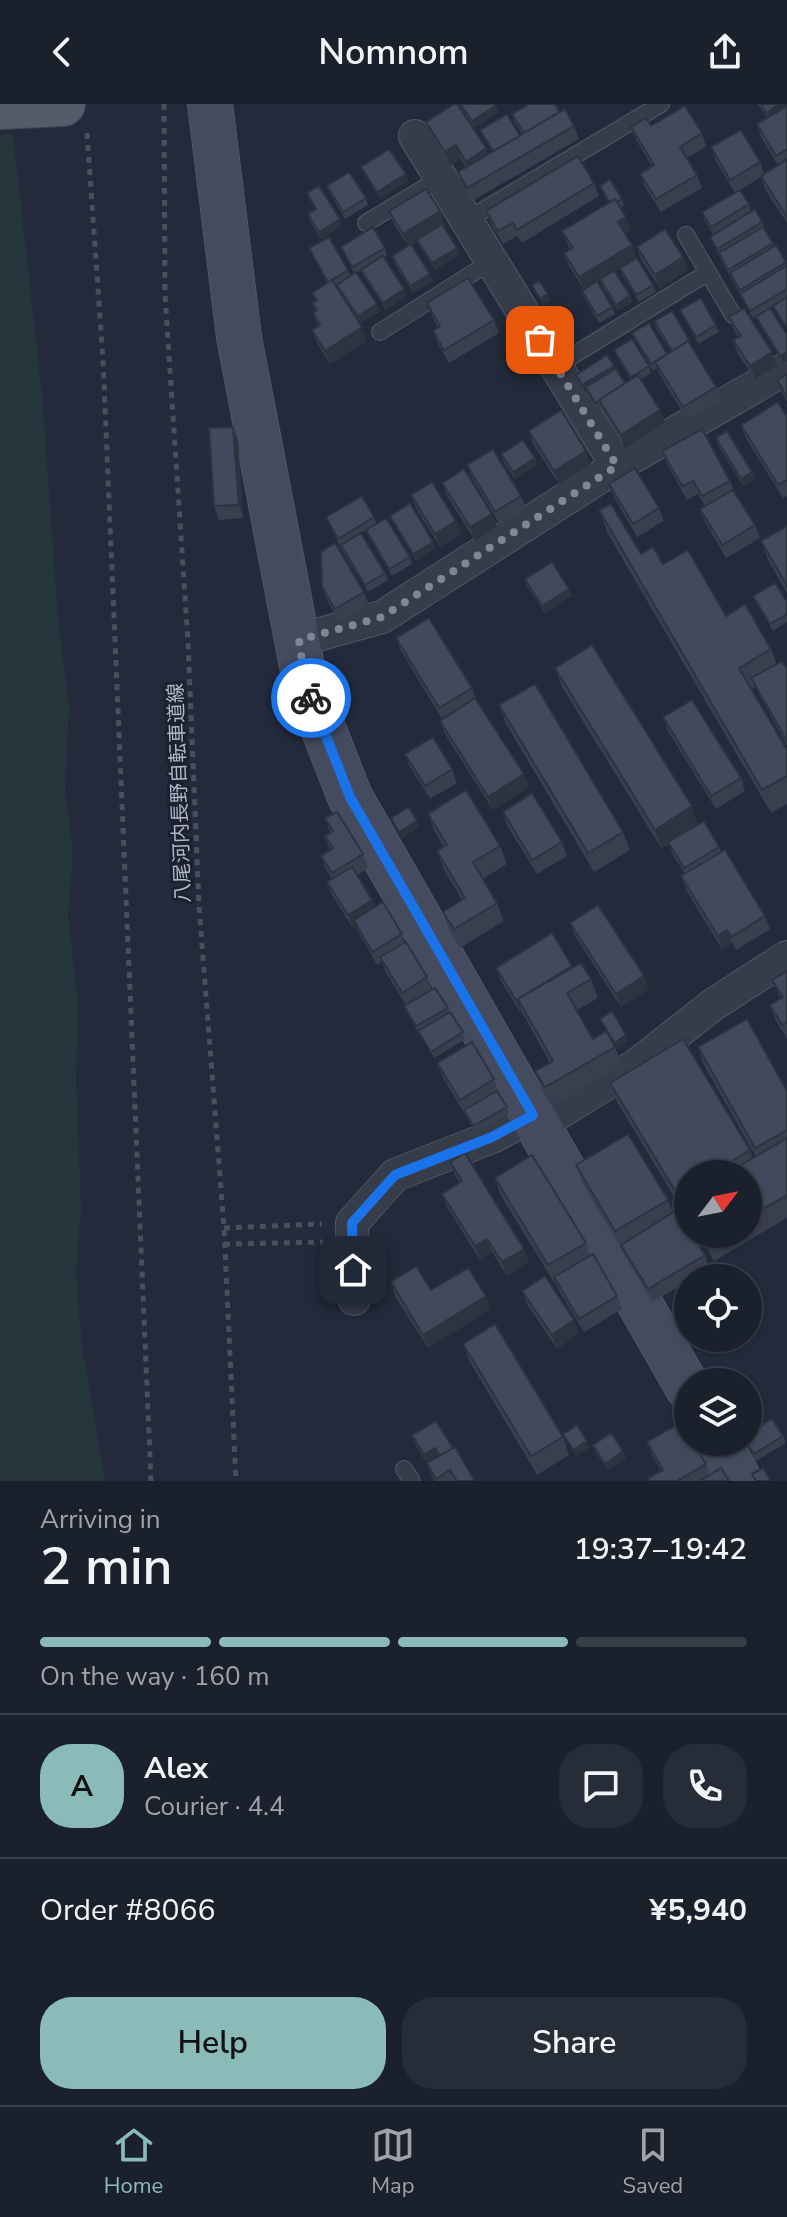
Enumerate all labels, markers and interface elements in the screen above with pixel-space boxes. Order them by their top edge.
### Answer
text: Nomnom [318,28,469,77]
icon: back [40,30,84,74]
icon: share [703,30,747,74]
pin [506,306,574,374]
icon: bag [518,318,562,362]
courier [271,658,351,738]
icon: bike [289,676,333,720]
street label: 八尾河内長野自転車道線 [162,683,197,903]
north arrow [674,1160,762,1248]
map controls [674,1160,762,1456]
pin [319,1236,387,1304]
icon: home [331,1248,375,1292]
button: locate [674,1264,762,1352]
button: layers [674,1368,762,1456]
text: Arriving in [40,1502,161,1537]
text: 19:37–19:42 [574,1529,747,1570]
text: 2 min [40,1531,173,1602]
text: On the way · 160 m [40,1659,269,1694]
button: chat [559,1744,643,1828]
button: phone [663,1744,747,1828]
text: Alex [144,1748,208,1789]
text: A [71,1766,93,1807]
text: Courier · 4.4 [144,1789,285,1824]
text: Order #8066 [40,1890,215,1931]
text: ¥5,940 [650,1890,747,1931]
button: Help [40,1997,386,2089]
button: Share [402,1997,747,2089]
tab: Home [104,2123,163,2201]
tab: Map [371,2123,415,2201]
tab: Saved [622,2123,683,2201]

